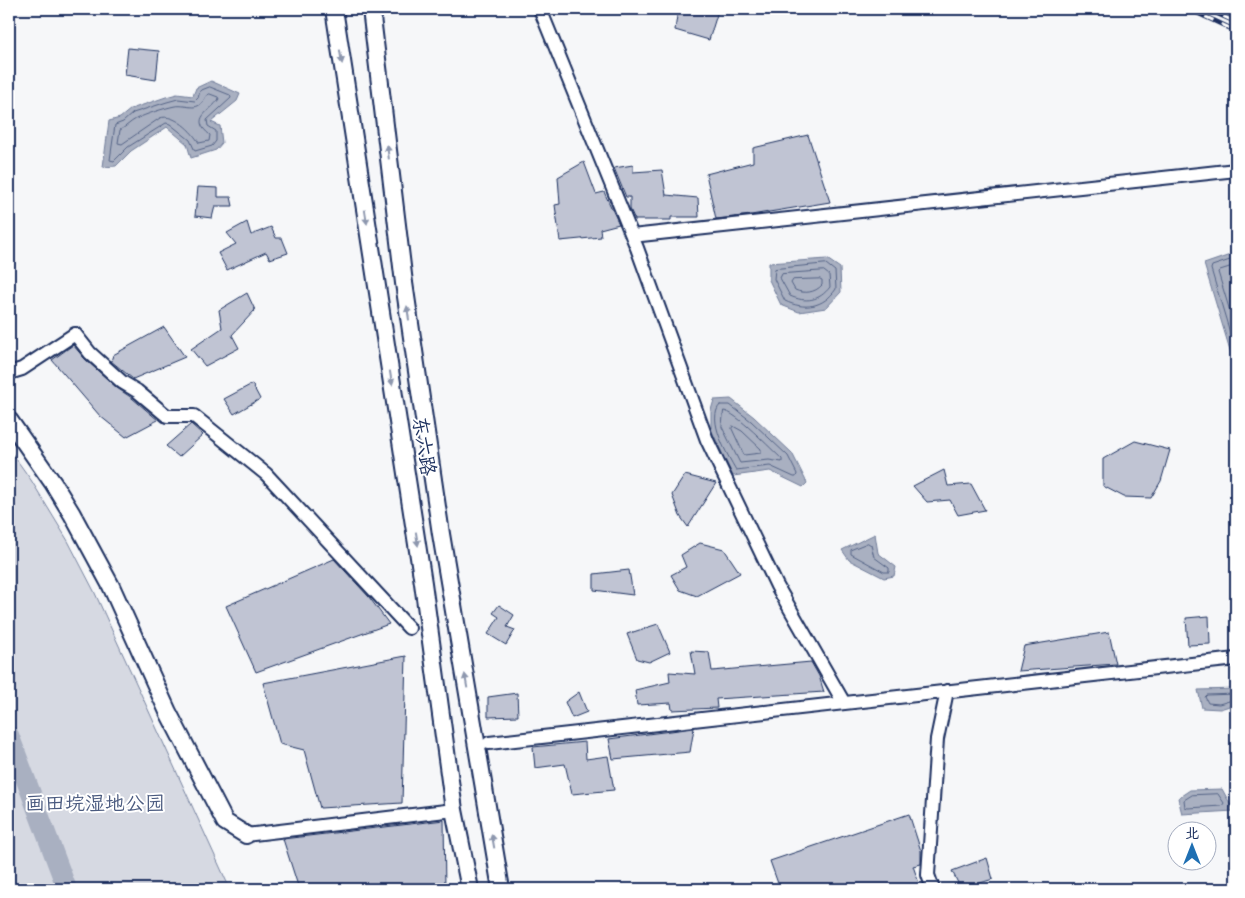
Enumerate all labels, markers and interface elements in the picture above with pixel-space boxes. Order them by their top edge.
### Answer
one-way arrow [338,49,346,65]
one-way arrow [384,143,392,159]
one-way arrow [363,210,371,226]
one-way arrow [404,305,412,321]
one-way arrow [388,370,396,386]
street label: 东六路 [407,414,441,479]
one-way arrow [413,531,421,547]
one-way arrow [461,673,469,689]
park label: 画田垸湿地公园 [25,791,165,816]
north arrow [1168,820,1218,870]
text: 北 [1185,825,1199,842]
one-way arrow [489,833,497,849]

